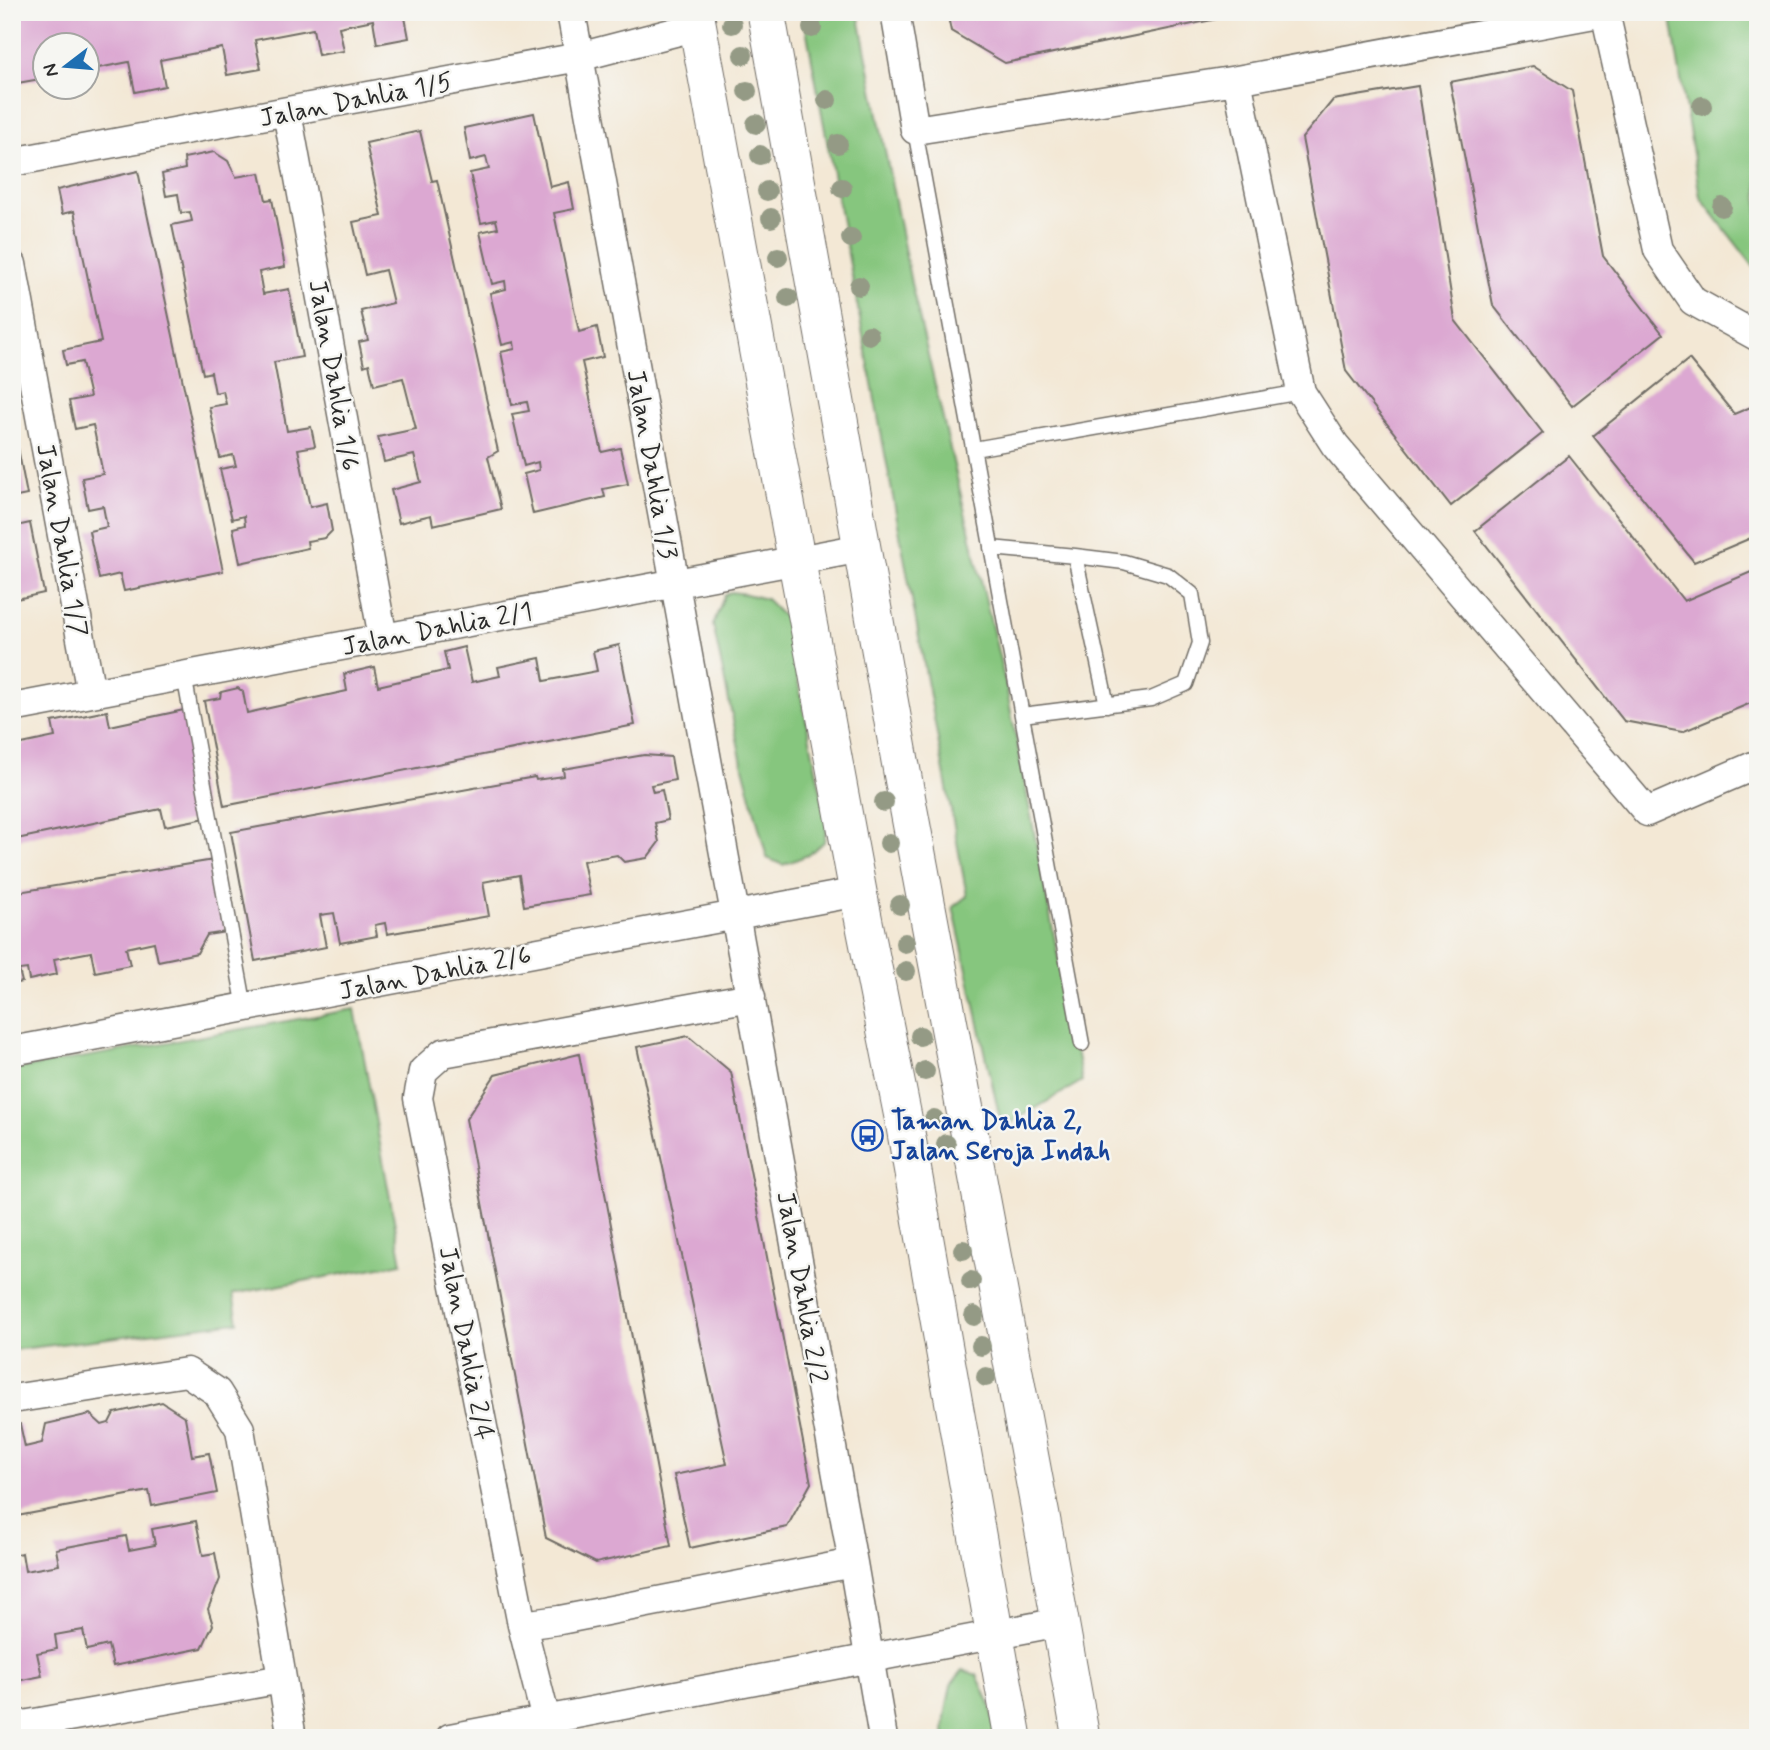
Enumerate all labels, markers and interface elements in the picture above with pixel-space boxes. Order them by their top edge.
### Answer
north arrow [32,32,102,102]
text: N [37,61,65,80]
street label: Jalan Dahlia 1/5 [257,66,456,136]
street label: Jalan Dahlia 1/6 [299,277,367,474]
street label: Jalan Dahlia 1/3 [618,367,684,562]
street label: Jalan Dahlia 1/7 [27,441,95,640]
street label: Jalan Dahlia 2/1 [339,595,535,665]
street label: Jalan Dahlia 2/6 [337,939,534,1009]
place label: Taman Dahlia 2, Jalan Seroja Indah [891,1105,1110,1169]
bus stop icon: Taman Dahlia 2, Jalan Seroja Indah [851,1118,885,1152]
street label: Jalan Dahlia 2/2 [767,1189,835,1386]
street label: Jalan Dahlia 2/4 [430,1244,500,1443]

